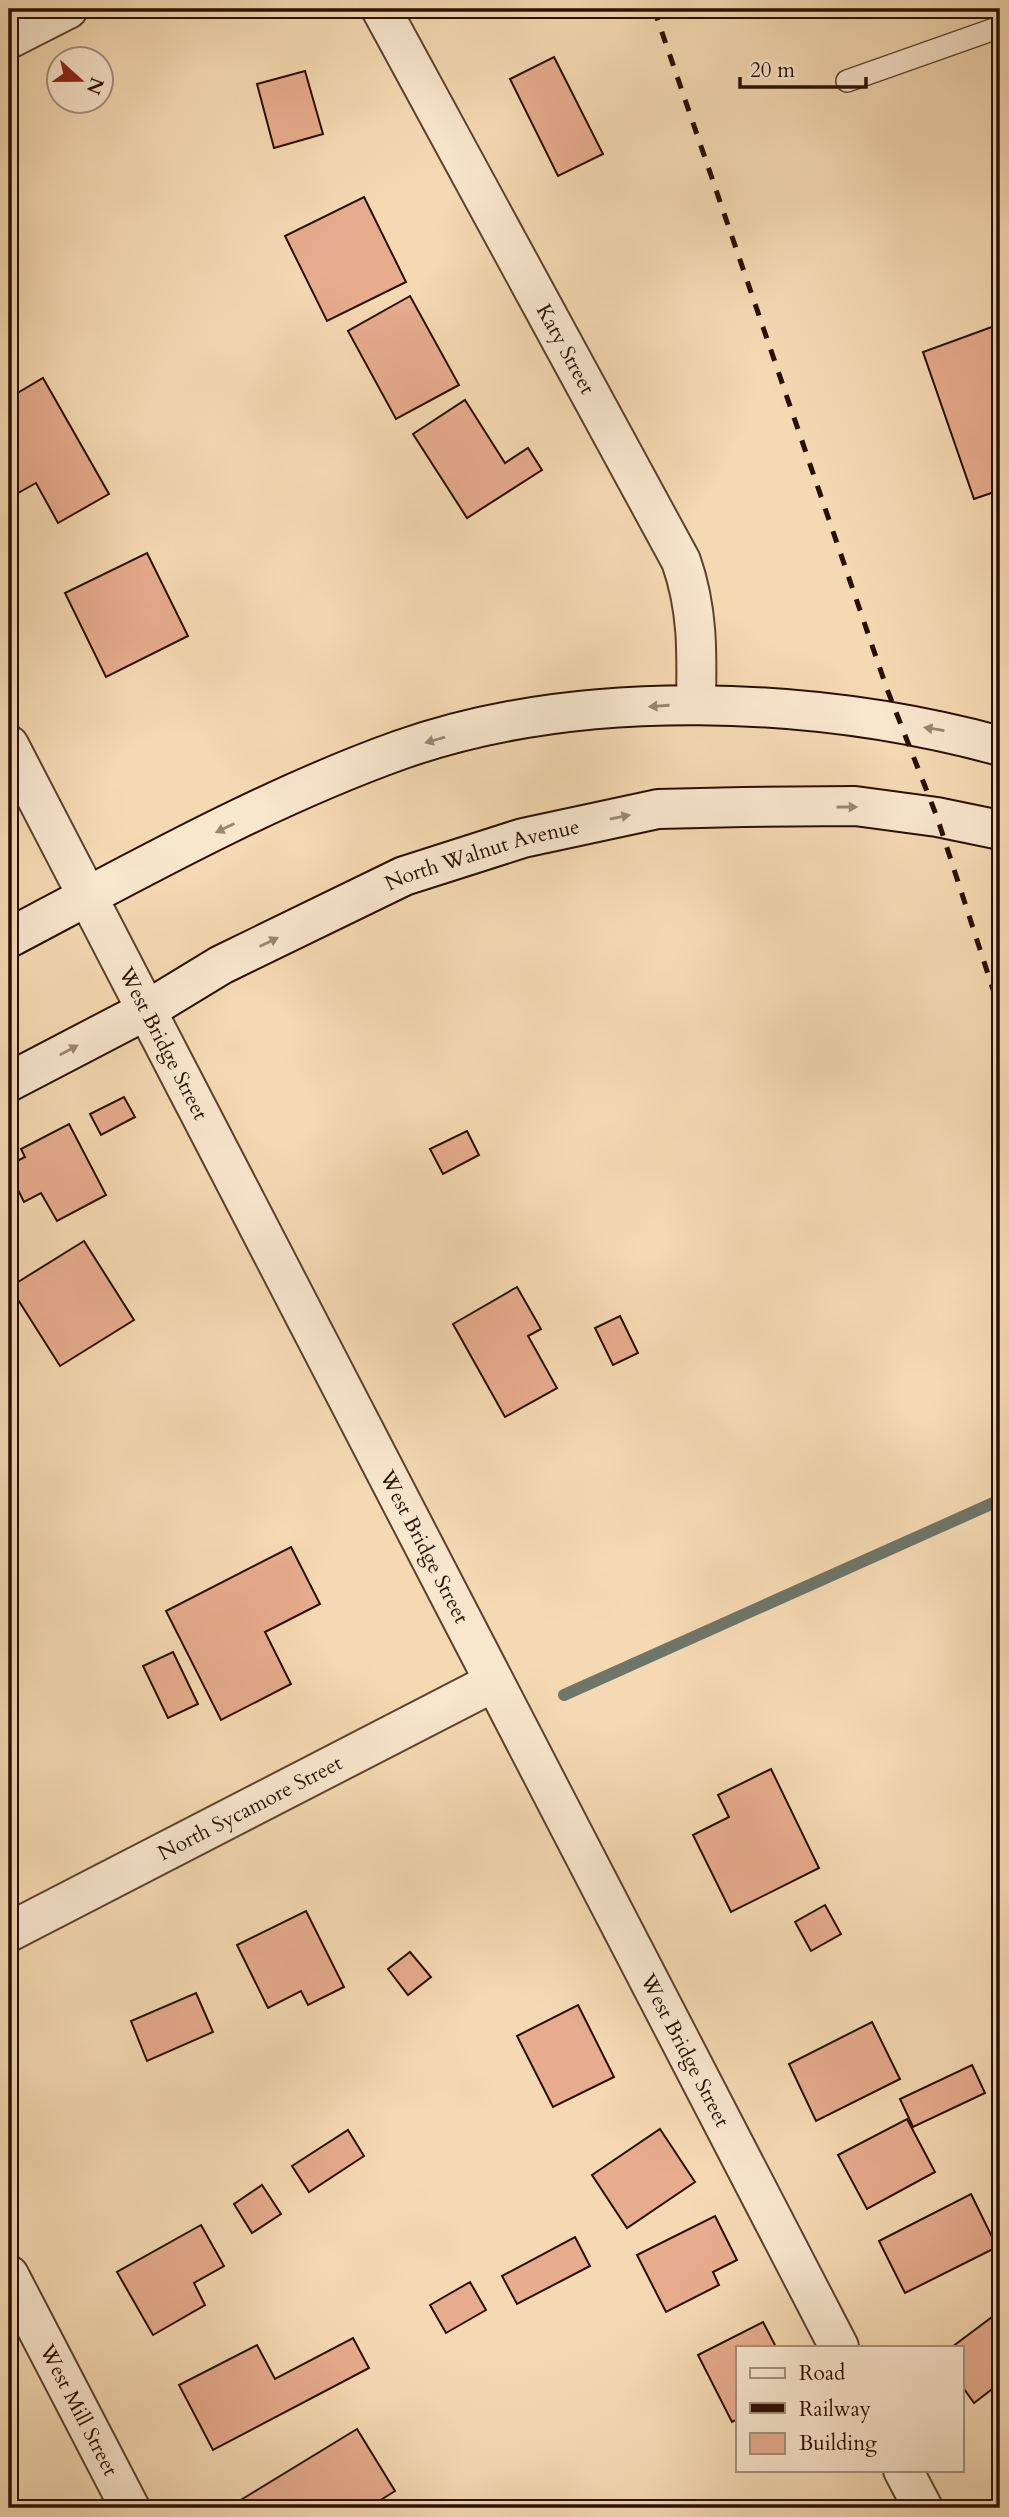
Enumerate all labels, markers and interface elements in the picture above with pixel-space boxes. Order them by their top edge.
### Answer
north arrow [46,46,116,116]
scale bar [740,46,866,90]
text: 20 m [750,56,795,85]
text: N [80,73,110,99]
street label: Katy Street [529,299,602,400]
one-way arrow [648,701,670,712]
one-way arrow [923,723,945,734]
one-way arrow [424,735,445,745]
one-way arrow [836,801,858,813]
one-way arrow [609,811,631,822]
street label: North Walnut Avenue [380,812,582,898]
one-way arrow [215,822,235,833]
one-way arrow [259,936,279,947]
street label: West Bridge Street [111,961,215,1125]
one-way arrow [59,1044,79,1056]
street label: West Bridge Street [372,1465,476,1629]
street label: North Sycamore Street [153,1749,348,1868]
street label: West Bridge Street [633,1968,737,2132]
street label: West Mill Street [32,2338,125,2481]
legend [736,2346,964,2472]
text: Road [799,2359,845,2388]
text: Railway [799,2395,871,2424]
text: Building [799,2429,877,2458]

